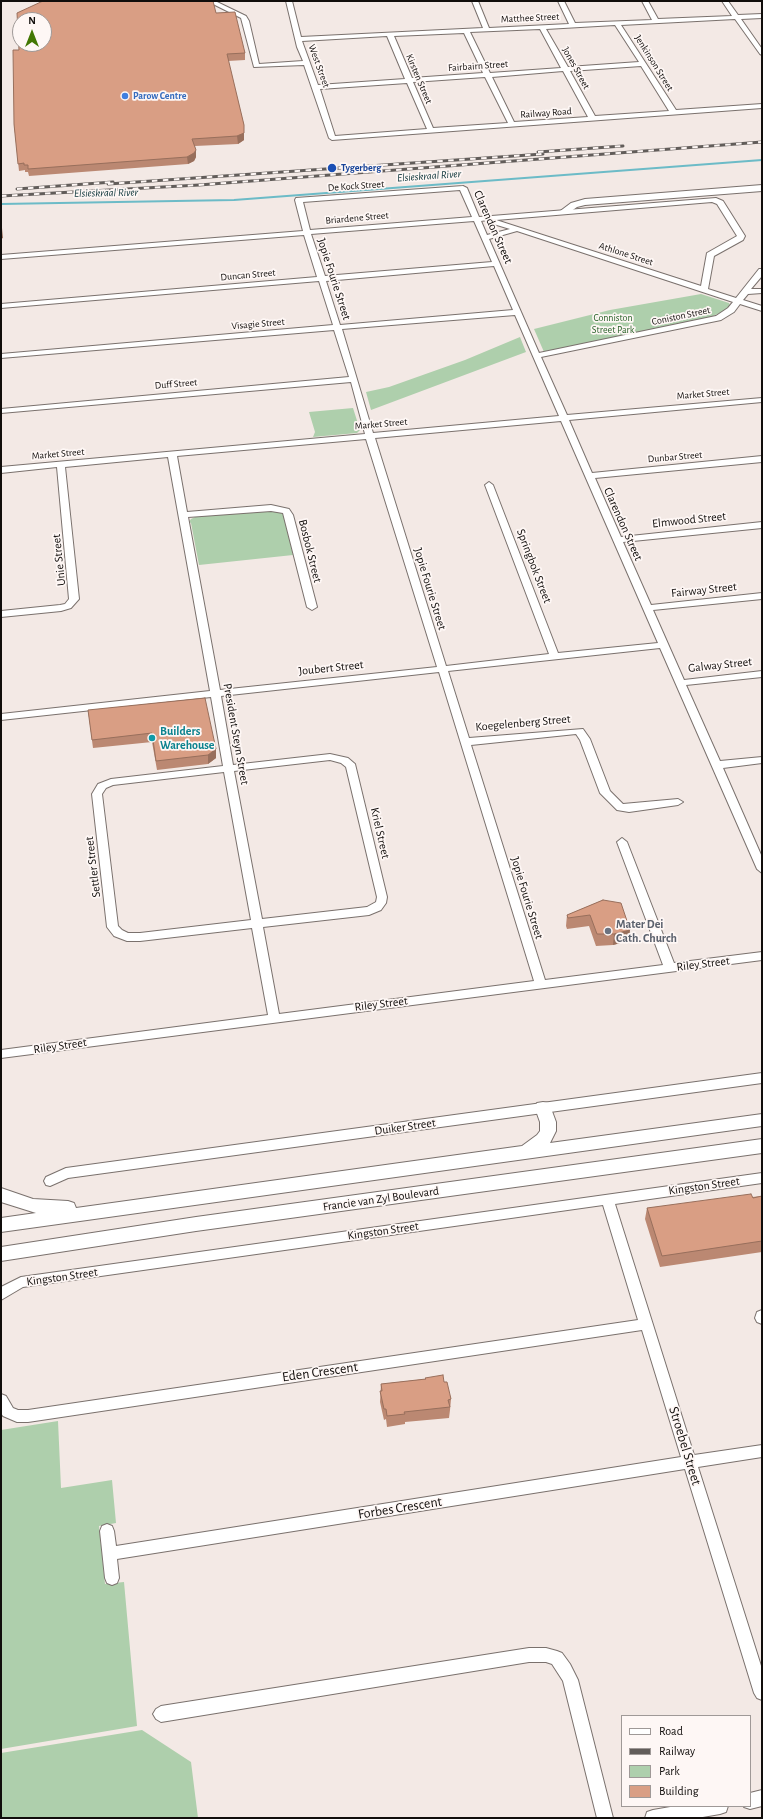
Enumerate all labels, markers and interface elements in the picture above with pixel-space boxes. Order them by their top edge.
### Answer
street label: Matthee Street [501,10,559,26]
north arrow [12,12,52,52]
text: N [28,15,36,26]
street label: Jenkinson Street [632,33,676,93]
street label: West Street [306,43,332,89]
street label: Jones Street [560,45,592,91]
street label: Kirsten Street [403,52,435,106]
street label: Fairbairn Street [448,58,508,74]
place label: Parow Centre [133,90,186,102]
marker: Parow Centre [120,91,130,101]
street label: Railway Road [520,105,572,121]
marker: Tygerberg [326,162,338,174]
place label: Tygerberg [341,162,381,174]
water label: Elsieskraal River [397,167,461,185]
street label: De Kock Street [327,178,385,194]
water label: Elsieskraal River [74,186,138,200]
street label: Clarendon Street [470,188,516,266]
street label: Briardene Street [325,209,389,227]
street label: Jopie Fourie Street [314,236,354,322]
street label: Athlone Street [597,240,655,268]
street label: Duncan Street [220,267,276,283]
street label: Coniston Street [651,304,711,328]
park label: Conniston Street Park [592,312,634,336]
street label: Visagie Street [231,316,285,332]
street label: Duff Street [154,376,198,392]
street label: Market Street [676,386,730,402]
street label: Market Street [354,416,408,432]
street label: Market Street [31,446,85,462]
street label: Dunbar Street [647,449,703,465]
street label: Clarendon Street [600,485,646,563]
street label: Elmwood Street [651,509,727,531]
street label: Bosbok Street [295,518,325,584]
street label: Springbok Street [513,527,555,605]
street label: Unie Street [49,533,69,587]
street label: Jopie Fourie Street [411,546,449,632]
street label: Fairway Street [670,579,738,601]
street label: Galway Street [687,654,753,676]
street label: Joubert Street [298,657,364,679]
street label: President Steyn Street [220,682,252,786]
street label: Koegelenberg Street [475,712,571,734]
place label: Builders Warehouse [160,724,215,752]
marker: Builders Warehouse [147,733,157,743]
street label: Kriel Street [367,806,393,860]
street label: Settler Street [82,836,104,898]
street label: Jopie Fourie Street [508,855,546,941]
place label: Mater Dei Cath. Church [616,917,677,945]
marker: Mater Dei Cath. Church [603,926,613,936]
street label: Riley Street [676,954,730,974]
street label: Riley Street [354,994,408,1014]
street label: Riley Street [33,1035,87,1057]
street label: Duiker Street [373,1116,437,1138]
street label: Kingston Street [667,1174,741,1198]
street label: Francie van Zyl Boulevard [322,1184,440,1214]
street label: Kingston Street [346,1219,420,1243]
street label: Kingston Street [25,1265,99,1289]
street label: Eden Crescent [281,1358,359,1386]
street label: Stroebel Street [665,1405,705,1487]
street label: Forbes Crescent [357,1493,443,1523]
legend [621,1715,751,1807]
text: Road [659,1725,683,1737]
text: Railway [659,1745,695,1757]
text: Park [659,1765,680,1777]
text: Building [659,1785,699,1797]

